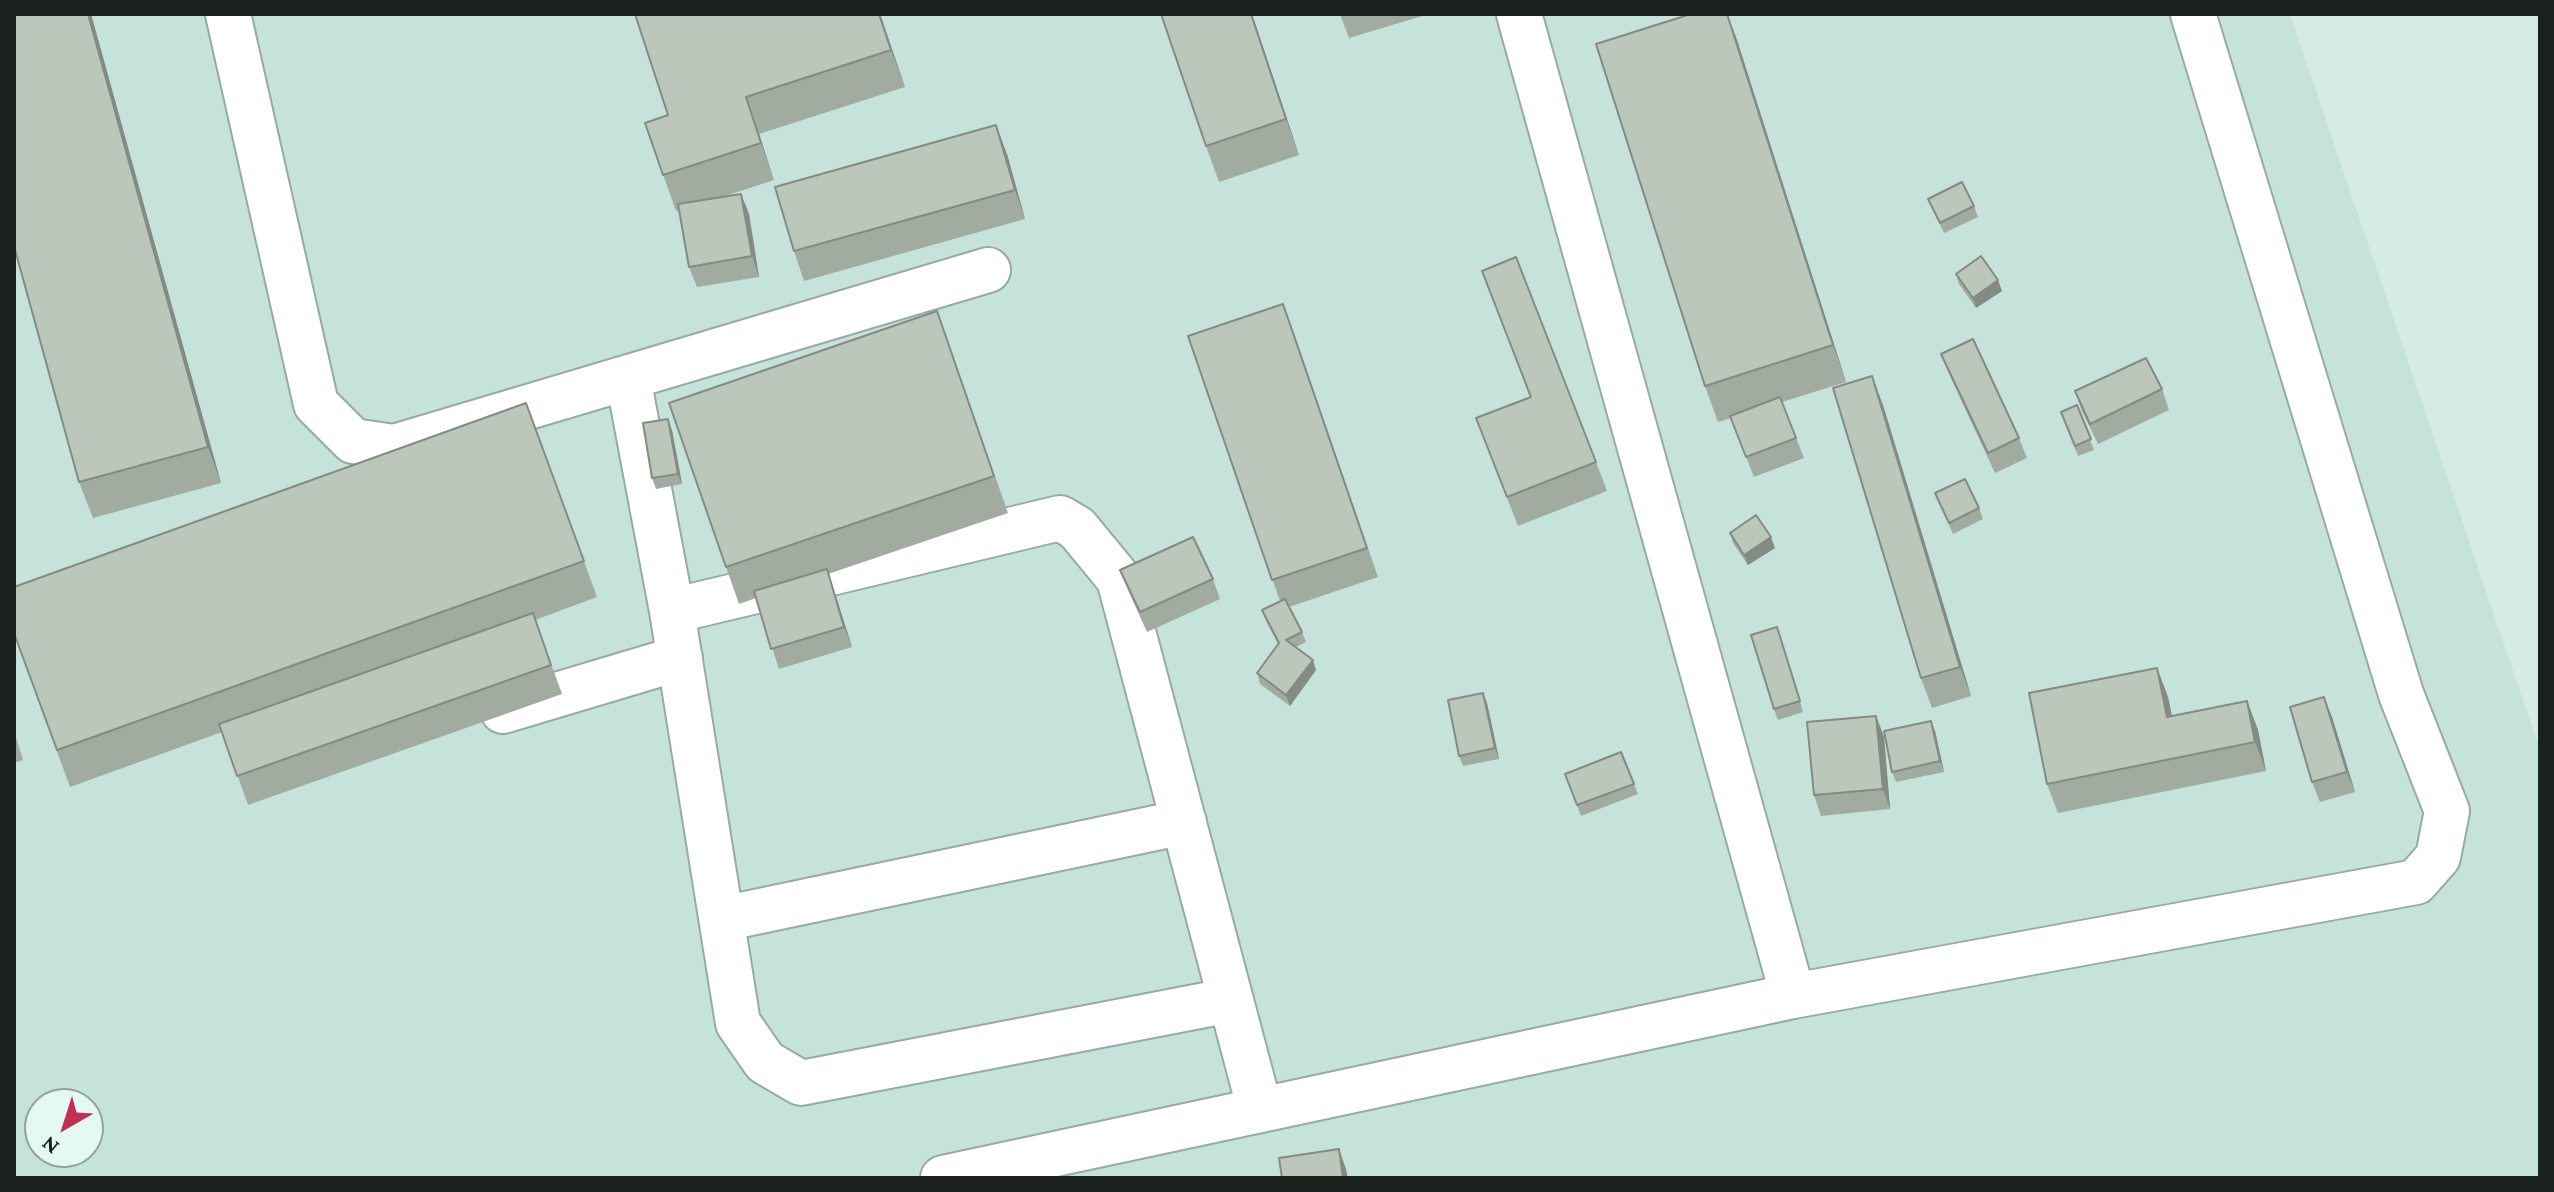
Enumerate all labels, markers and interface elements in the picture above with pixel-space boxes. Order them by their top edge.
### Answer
north arrow [24,1088,104,1168]
text: N [36,1131,64,1160]

